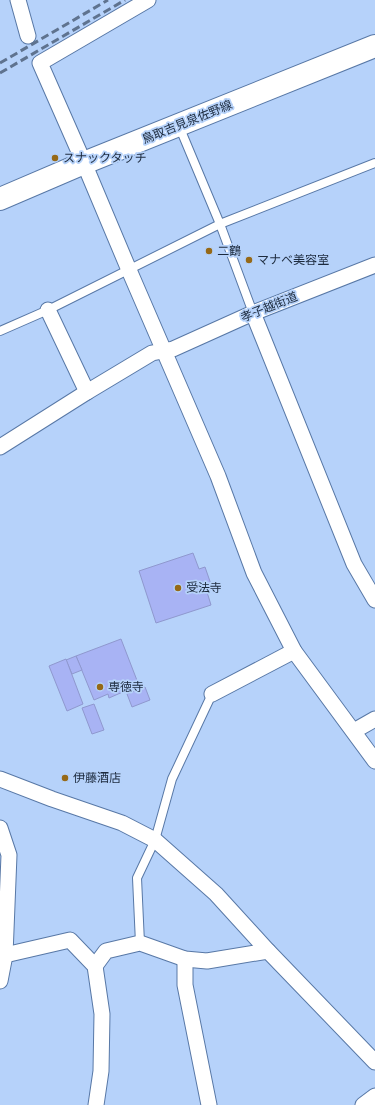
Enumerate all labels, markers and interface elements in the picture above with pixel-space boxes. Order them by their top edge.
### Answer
street label: 鳥取吉見泉佐野線 [140,98,234,146]
place label: スナックタッチ [63,151,147,165]
marker: スナックタッチ [50,153,60,163]
place label: 二鶴 [217,244,241,258]
marker: 二鶴 [204,246,214,256]
place label: マナベ美容室 [257,253,329,267]
marker: マナベ美容室 [244,255,254,265]
street label: 孝子越街道 [239,289,299,325]
place label: 受法寺 [186,581,222,595]
marker: 受法寺 [173,583,183,593]
place label: 専徳寺 [108,680,144,694]
marker: 専徳寺 [95,682,105,692]
place label: 伊藤酒店 [73,771,121,785]
marker: 伊藤酒店 [60,773,70,783]

